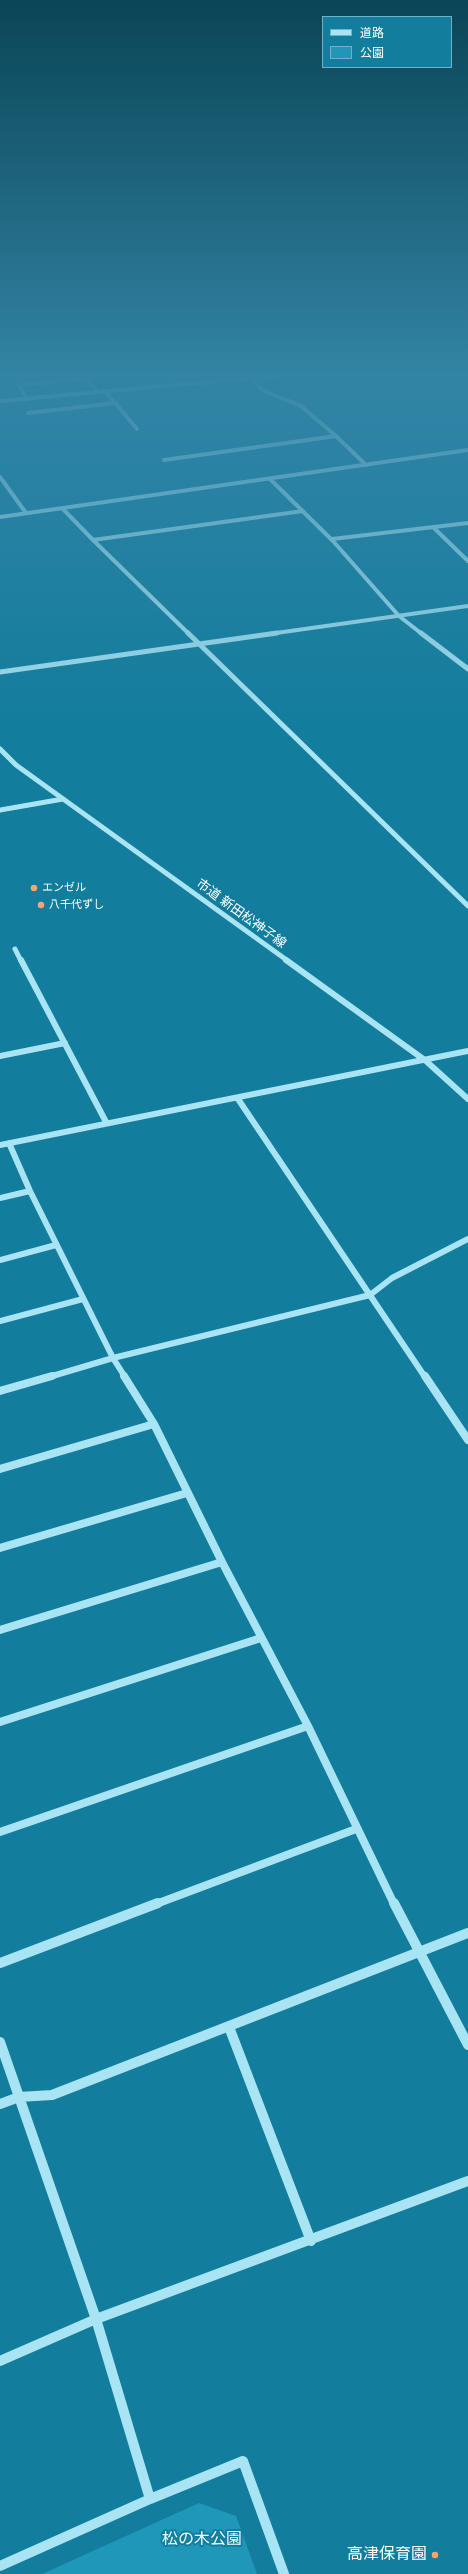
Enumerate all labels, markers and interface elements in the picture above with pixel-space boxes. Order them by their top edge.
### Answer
legend [322,16,452,68]
text: 道路 [360,25,384,41]
text: 公園 [360,45,384,61]
street label: 市道 新田松神子線 [193,876,289,952]
place label: エンゼル [42,881,86,895]
marker: エンゼル [29,883,39,893]
place label: 八千代ずし [49,898,104,912]
marker: 八千代ずし [36,900,46,910]
park label: 松の木公園 [162,2530,242,2550]
place label: 高津保育園 [347,2545,427,2565]
marker: 高津保育園 [430,2550,440,2560]

